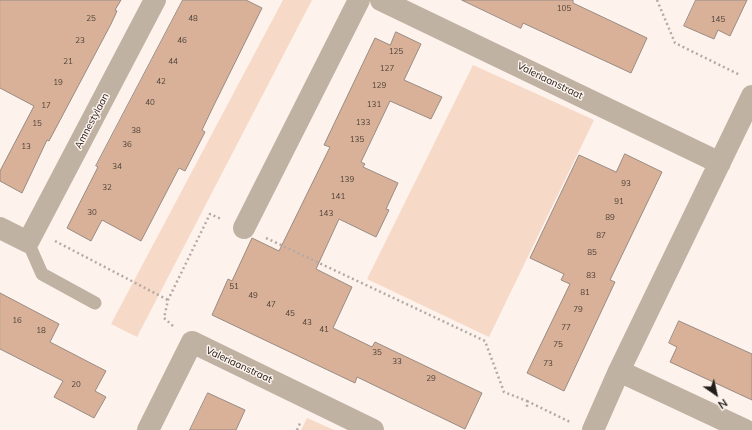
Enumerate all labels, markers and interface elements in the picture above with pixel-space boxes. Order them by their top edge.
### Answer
house number: 105 [557,4,571,14]
house number: 25 [86,14,96,24]
house number: 48 [188,14,198,24]
house number: 145 [711,15,725,25]
house number: 23 [75,36,85,46]
house number: 46 [177,36,187,46]
house number: 125 [389,47,403,57]
house number: 21 [63,57,73,67]
house number: 44 [168,57,178,67]
street label: Valeriaanstraat [515,60,585,102]
house number: 127 [380,64,394,74]
house number: 42 [156,77,166,87]
house number: 19 [53,78,63,88]
house number: 129 [372,81,386,91]
street label: Amnestylaan [72,91,112,151]
house number: 40 [145,98,155,108]
house number: 131 [367,100,381,110]
house number: 17 [41,101,51,111]
house number: 133 [356,118,370,128]
house number: 15 [32,119,42,129]
house number: 38 [131,126,141,136]
house number: 135 [350,135,364,145]
house number: 36 [122,140,132,150]
house number: 13 [21,142,31,152]
house number: 34 [112,162,122,172]
house number: 139 [340,175,354,185]
house number: 93 [621,179,631,189]
house number: 32 [102,183,112,193]
house number: 141 [331,192,345,202]
house number: 91 [614,197,624,207]
house number: 30 [87,208,97,218]
house number: 143 [319,209,333,219]
house number: 89 [605,213,615,223]
house number: 87 [596,231,606,241]
house number: 85 [587,248,597,258]
house number: 83 [586,271,596,281]
house number: 51 [229,282,239,292]
house number: 81 [580,288,590,298]
house number: 49 [248,291,258,301]
house number: 47 [266,300,276,310]
house number: 79 [573,305,583,315]
house number: 45 [285,309,295,319]
house number: 16 [12,316,22,326]
house number: 43 [302,318,312,328]
house number: 77 [561,323,571,333]
house number: 41 [319,325,329,335]
house number: 18 [36,326,46,336]
house number: 75 [553,340,563,350]
street label: Valeriaanstraat [204,344,274,386]
house number: 35 [372,348,382,358]
house number: 33 [392,357,402,367]
house number: 73 [543,359,553,369]
house number: 29 [426,374,436,384]
north arrow [696,374,736,414]
house number: 20 [71,380,81,390]
text: N [715,396,730,412]

